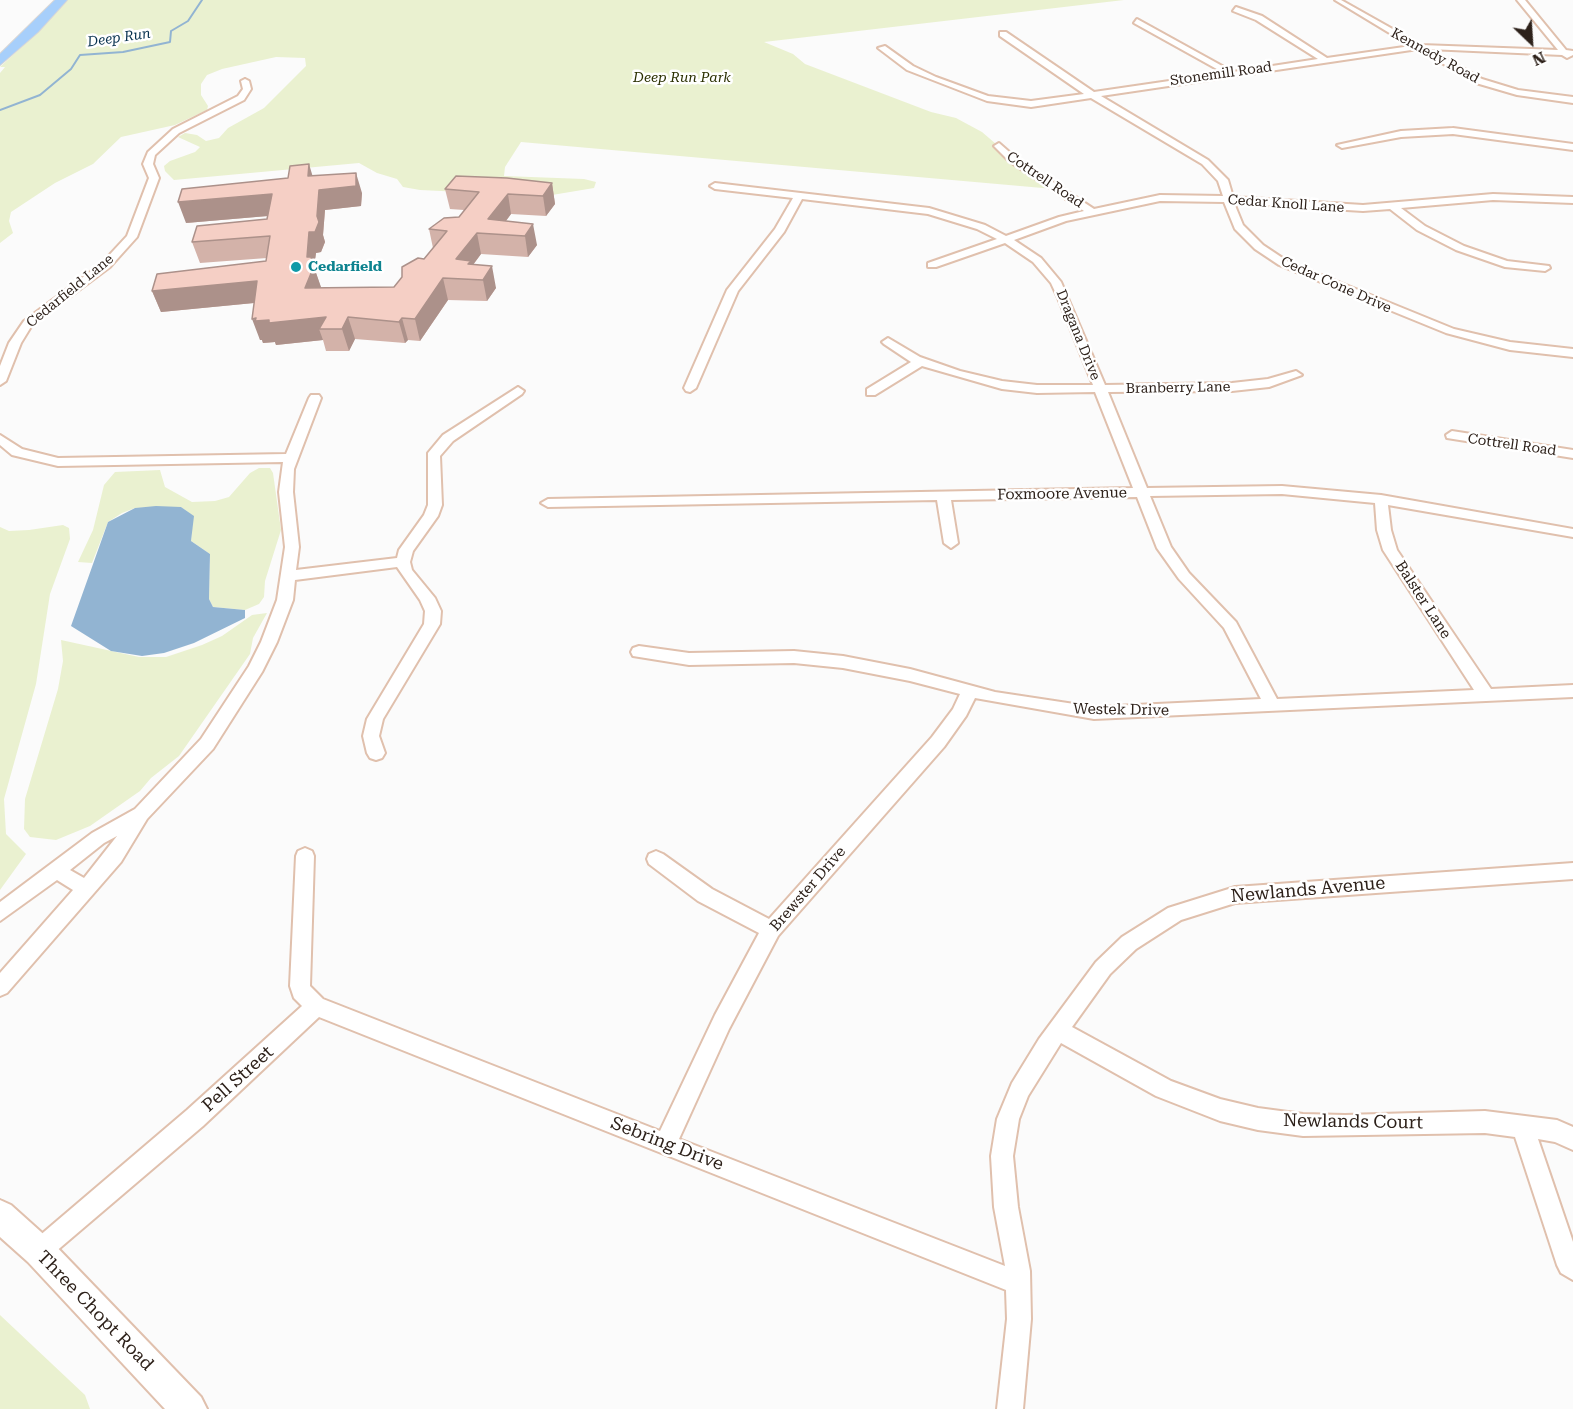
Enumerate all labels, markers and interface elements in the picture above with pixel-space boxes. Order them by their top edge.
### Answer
north arrow [1501,12,1561,72]
water label: Deep Run [86,25,152,51]
street label: Kennedy Road [1388,25,1482,87]
text: N [1529,48,1548,70]
street label: Stonemill Road [1169,59,1273,89]
park label: Deep Run Park [633,70,731,86]
street label: Cottrell Road [1003,148,1087,212]
street label: Cedar Knoll Lane [1227,192,1345,216]
street label: Cedarfield Lane [23,251,117,331]
street label: Cedar Cone Drive [1278,253,1394,317]
place label: Cedarfield [308,259,382,275]
marker: Cedarfield [289,260,303,274]
street label: Dragana Drive [1052,287,1104,383]
street label: Branberry Lane [1125,379,1231,397]
street label: Cottrell Road [1467,430,1557,460]
street label: Foxmoore Avenue [997,484,1127,504]
street label: Balster Lane [1391,558,1455,642]
street label: Westek Drive [1073,700,1169,720]
street label: Brewster Drive [766,843,850,935]
street label: Newlands Avenue [1230,872,1386,908]
street label: Pell Street [198,1041,278,1117]
street label: Newlands Court [1283,1110,1423,1134]
street label: Sebring Drive [607,1113,727,1175]
street label: Three Chopt Road [32,1247,158,1375]

